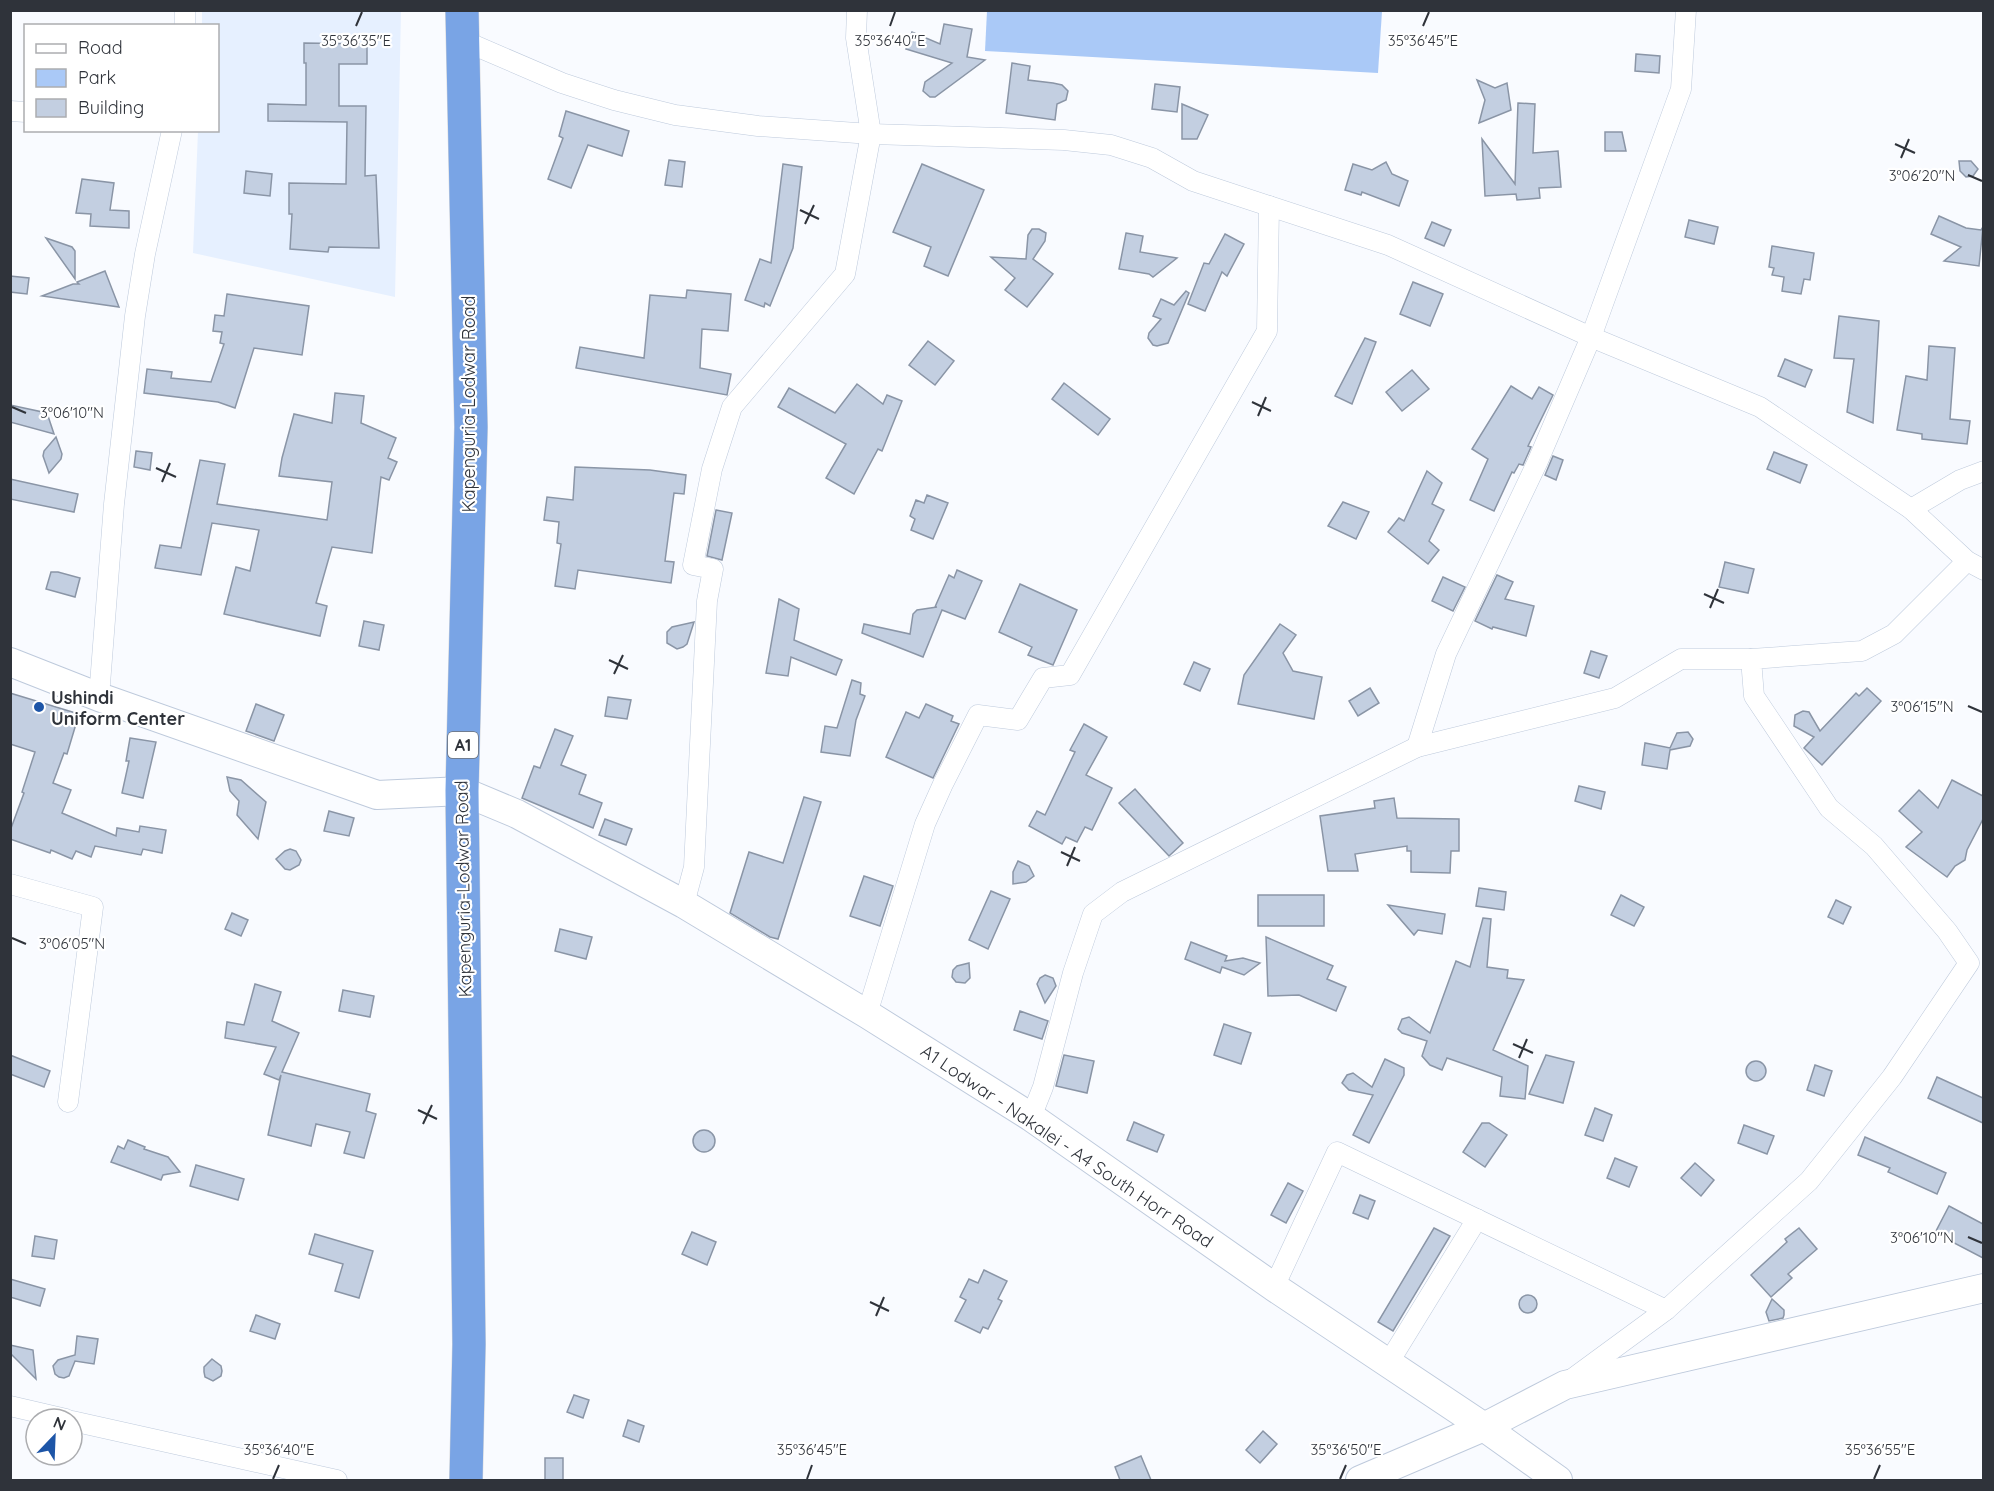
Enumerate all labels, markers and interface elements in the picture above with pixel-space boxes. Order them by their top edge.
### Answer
legend [24,24,219,132]
text: 35°36'35"E [321,31,391,50]
text: 35°36'40"E [855,31,925,50]
text: 35°36'45"E [1388,31,1458,50]
text: Road [78,36,123,59]
text: Park [78,66,116,89]
text: Building [78,96,144,119]
text: 3°06'20"N [1889,166,1955,185]
street label: Kapenguria-Lodwar Road [457,296,480,512]
text: 3°06'10"N [40,403,104,422]
place label: Ushindi Uniform Center [51,686,185,730]
text: 3°06'15"N [1890,697,1954,716]
marker: Ushindi Uniform Center [32,700,46,714]
road number: A1 [448,732,478,758]
street label: Kapenguria-Lodwar Road [450,780,476,998]
text: 3°06'05"N [39,934,105,953]
street label: A1 Lodwar - Nakalei - A4 South Horr Road [916,1039,1218,1253]
text: 3°06'10"N [1890,1228,1954,1247]
north arrow [24,1407,84,1467]
text: N [51,1412,69,1435]
text: 35°36'40"E [244,1440,314,1459]
text: 35°36'45"E [777,1440,847,1459]
text: 35°36'50"E [1310,1440,1382,1459]
text: 35°36'55"E [1845,1440,1915,1459]

